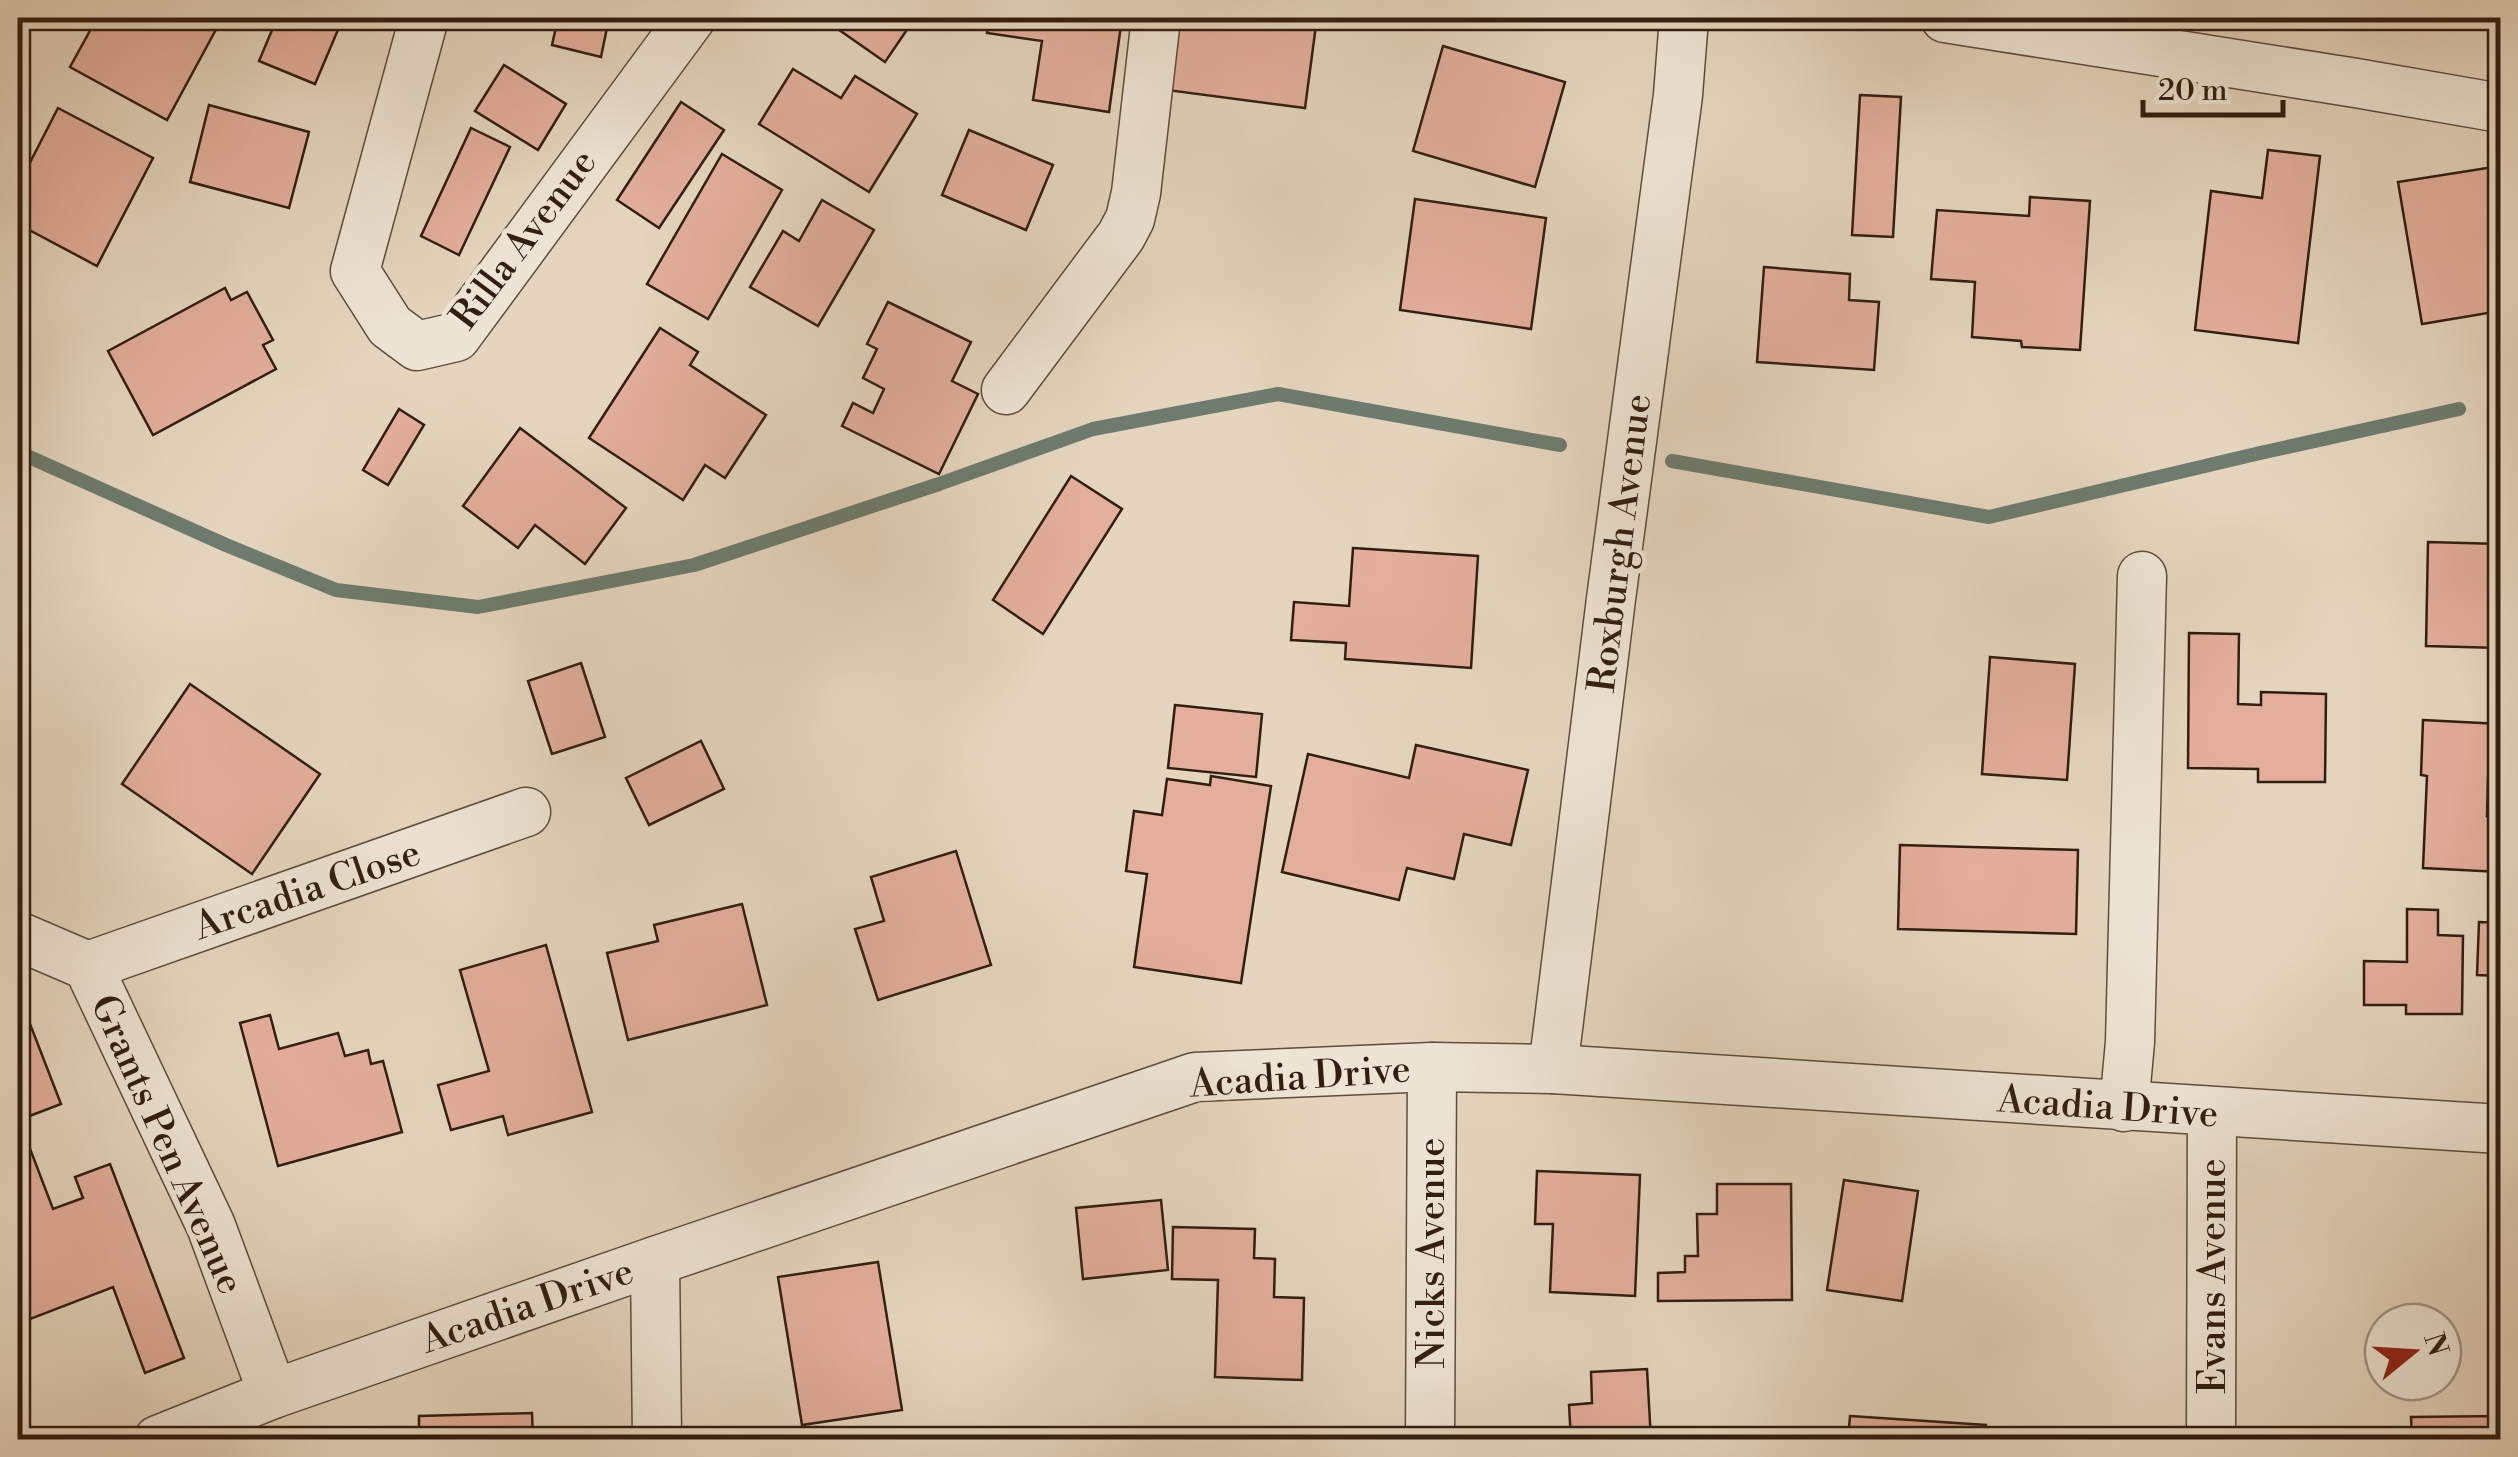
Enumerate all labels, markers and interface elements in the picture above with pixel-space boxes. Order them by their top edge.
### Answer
scale bar [2143,55,2283,117]
text: 20 m [2158,72,2227,110]
street label: Rilla Avenue [441,140,607,339]
street label: Roxburgh Avenue [1579,391,1662,695]
street label: Arcadia Close [187,830,427,951]
street label: Grants Pen Avenue [80,988,254,1301]
street label: Acadia Drive [1187,1046,1412,1109]
street label: Acadia Drive [1995,1076,2220,1139]
street label: Nicks Avenue [1409,1137,1456,1369]
street label: Evans Avenue [2190,1158,2237,1394]
street label: Acadia Drive [414,1248,640,1365]
north arrow [2363,1302,2463,1402]
text: N [2415,1329,2455,1361]

